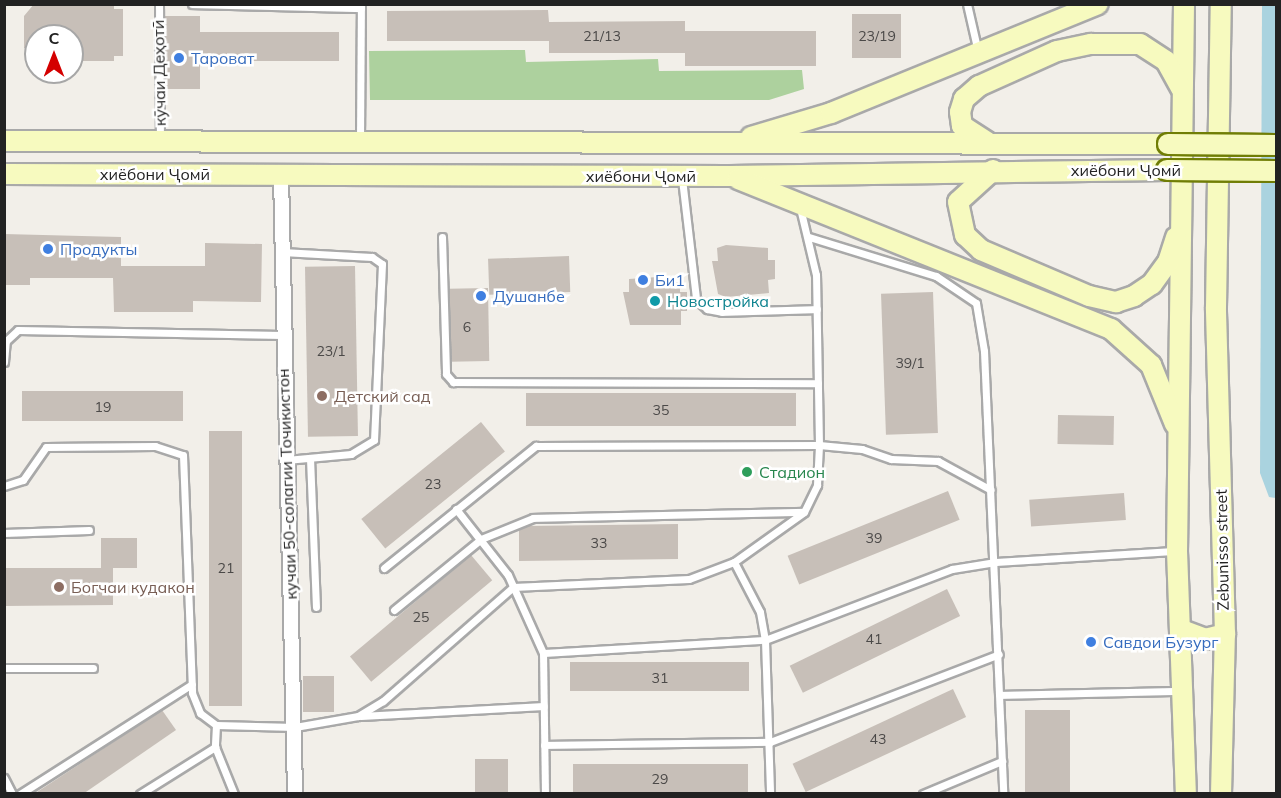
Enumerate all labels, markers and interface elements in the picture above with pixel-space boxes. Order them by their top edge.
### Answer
street label: кӯчаи Деҳотӣ [148,20,170,126]
north arrow [24,24,84,84]
text: С [49,28,59,48]
house number: 21/13 [583,28,621,44]
house number: 23/19 [858,28,896,44]
place label: Тароват [191,48,254,68]
marker: Тароват [172,51,186,65]
street label: хиёбони Ҷомӣ [1071,160,1181,180]
street label: хиёбони Ҷомӣ [100,164,210,184]
street label: хиёбони Ҷомӣ [586,166,696,186]
place label: Продукты [60,239,137,259]
marker: Продукты [41,242,55,256]
place label: Би1 [655,270,685,290]
marker: Би1 [636,273,650,287]
place label: Душанбе [493,286,565,306]
marker: Душанбе [474,289,488,303]
place label: Новостройка [667,291,769,311]
marker: Новостройка [648,294,662,308]
house number: 6 [463,319,471,335]
house number: 23/1 [316,343,346,359]
house number: 39/1 [895,355,925,371]
street label: кучаи 50-солагии Точикистон [273,368,301,600]
place label: Детский сад [334,386,430,406]
marker: Детский сад [315,389,329,403]
house number: 19 [95,399,111,415]
house number: 35 [653,402,669,418]
place label: Стадион [759,462,825,482]
marker: Стадион [740,465,754,479]
house number: 23 [425,476,441,492]
street label: Zebunisso street [1211,489,1233,611]
house number: 39 [866,530,882,546]
house number: 33 [591,535,607,551]
house number: 21 [218,560,234,576]
place label: Богчаи кудакон [71,577,195,597]
marker: Богчаи кудакон [52,580,66,594]
house number: 25 [413,609,429,625]
house number: 41 [866,631,882,647]
place label: Савдои Бузург [1103,632,1218,652]
marker: Савдои Бузург [1084,635,1098,649]
house number: 31 [652,670,668,686]
house number: 43 [870,731,886,747]
house number: 29 [652,771,668,787]

